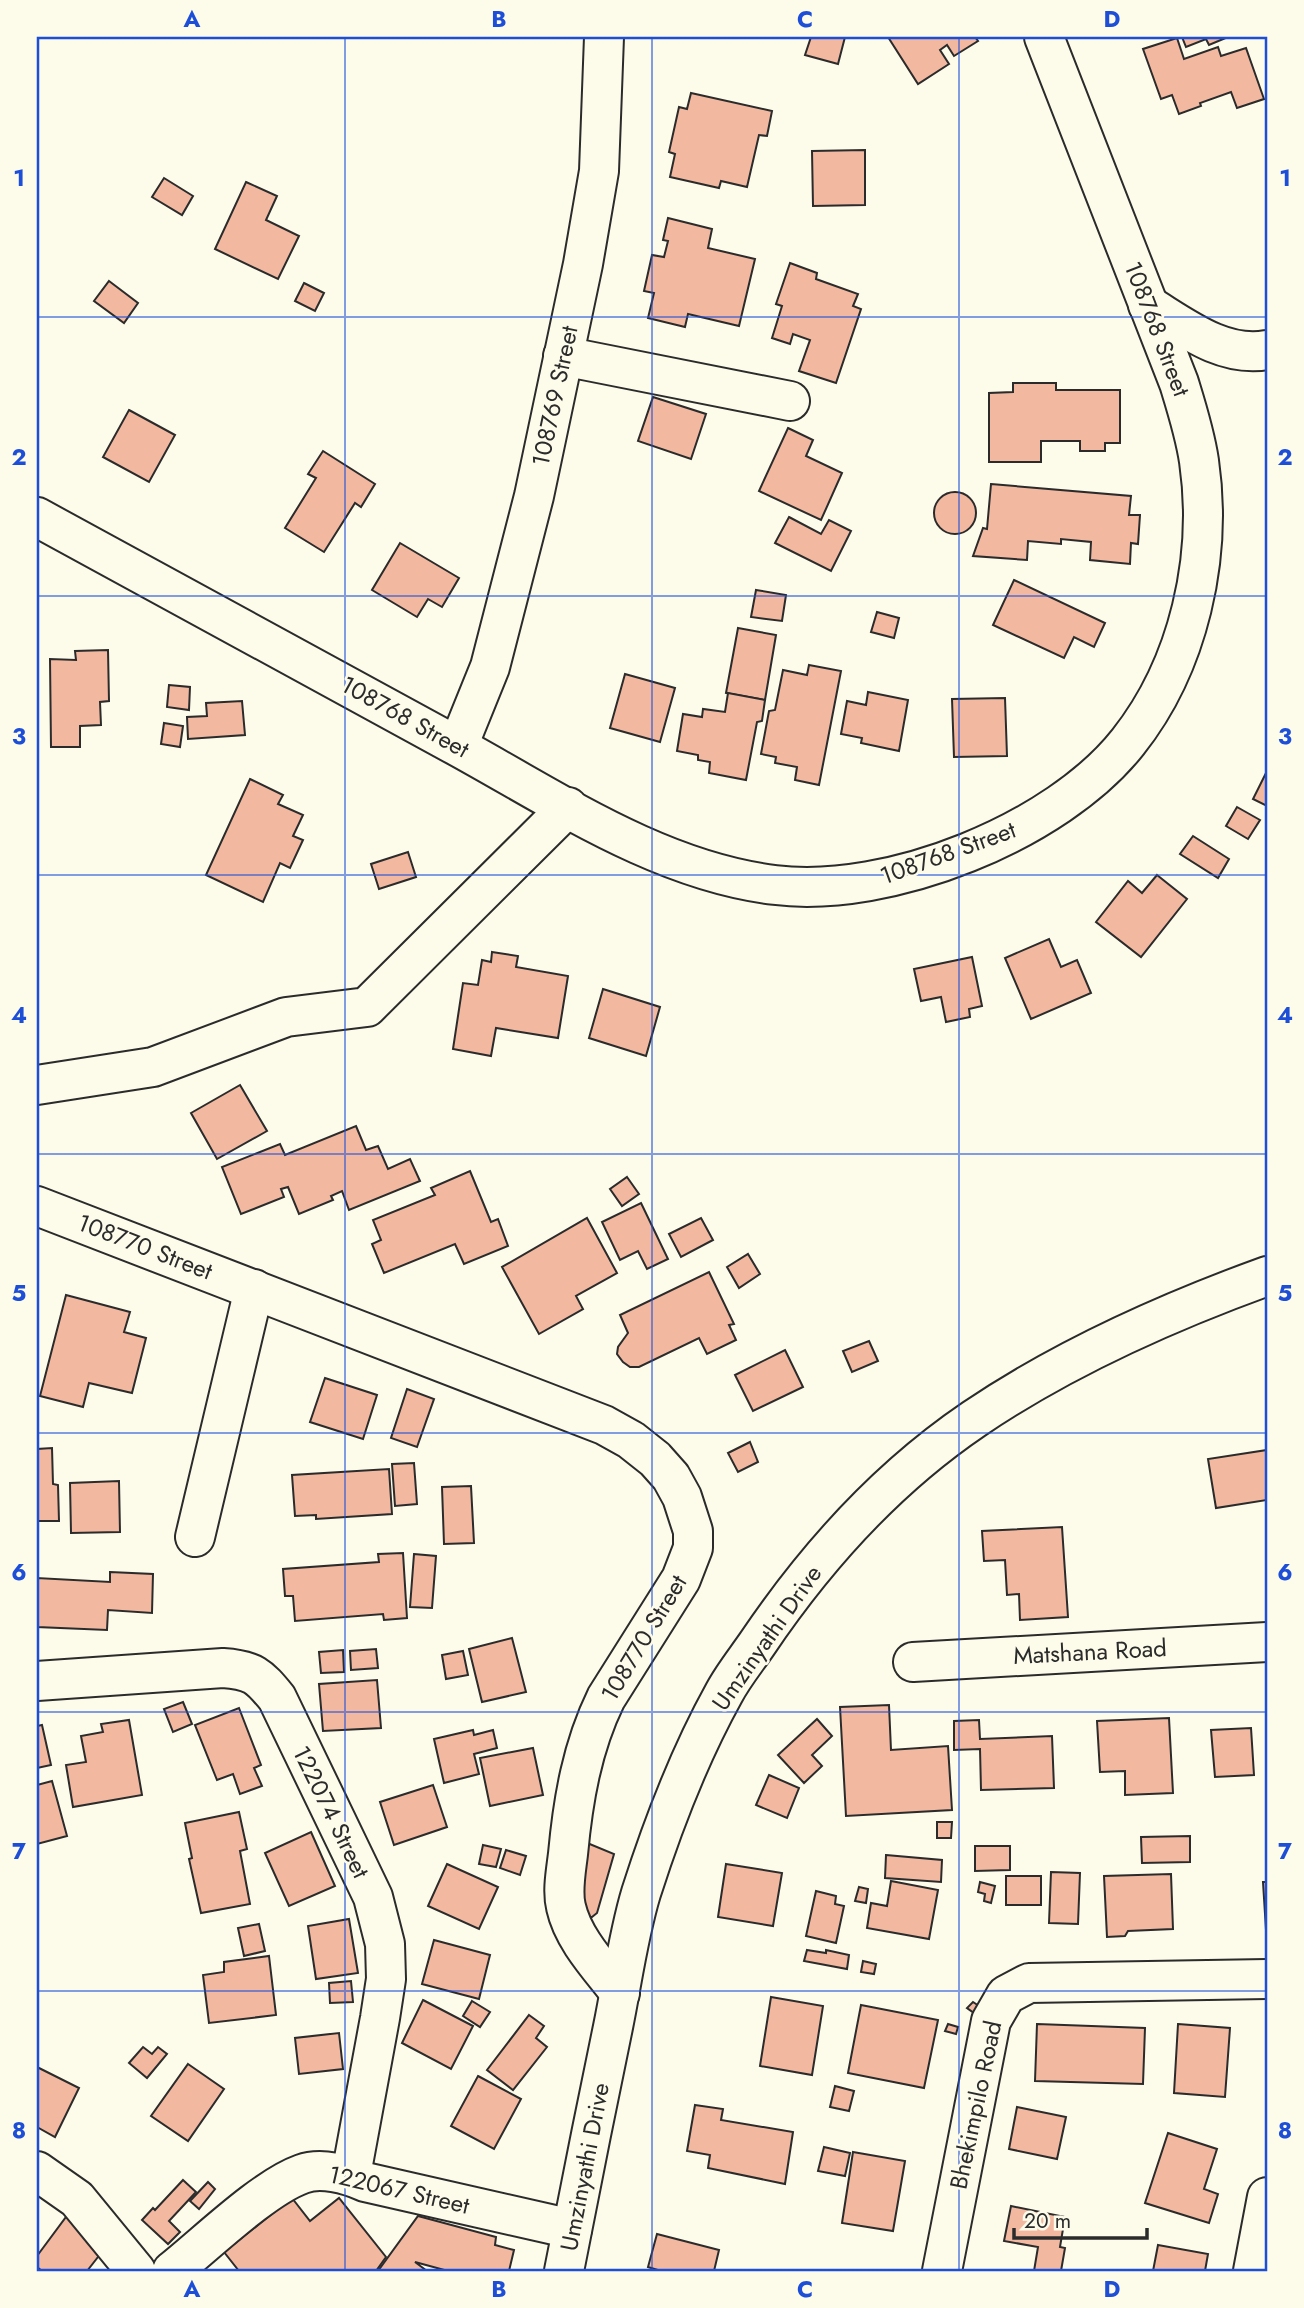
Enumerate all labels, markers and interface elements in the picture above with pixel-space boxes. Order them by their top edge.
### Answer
text: A [183,2,201,36]
text: B [491,2,507,36]
text: C [797,2,813,36]
text: D [1104,2,1121,36]
text: 1 [13,161,25,195]
text: 1 [1279,161,1291,195]
street label: 108768 Street [1116,256,1199,402]
street label: 108769 Street [523,322,587,469]
text: 2 [11,440,27,474]
text: 2 [1277,440,1293,474]
street label: 108768 Street [335,667,476,766]
text: 3 [12,719,26,753]
text: 3 [1278,719,1292,753]
street label: 108768 Street [875,812,1021,893]
text: 4 [11,998,27,1032]
text: 4 [1277,998,1293,1032]
street label: 108770 Street [73,1205,218,1288]
text: 5 [12,1276,26,1310]
text: 5 [1278,1276,1292,1310]
text: 6 [11,1555,27,1589]
text: 6 [1277,1555,1293,1589]
street label: Umzinyathi Drive [703,1558,830,1718]
street label: 108770 Street [592,1568,695,1708]
street label: Matshana Road [1012,1630,1168,1673]
street label: 122074 Street [284,1740,379,1884]
text: 7 [12,1834,26,1868]
text: 7 [1278,1834,1292,1868]
street label: Bhekimpilo Road [941,2017,1010,2192]
street label: Umzinyathi Drive [551,2080,618,2254]
text: 8 [12,2113,26,2147]
text: 8 [1278,2113,1292,2147]
street label: 122067 Street [325,2156,473,2223]
scale bar [1014,2196,1146,2240]
text: 20 m [1024,2206,1071,2236]
text: A [183,2272,201,2306]
text: B [491,2272,507,2306]
text: C [797,2272,813,2306]
text: D [1104,2272,1121,2306]

